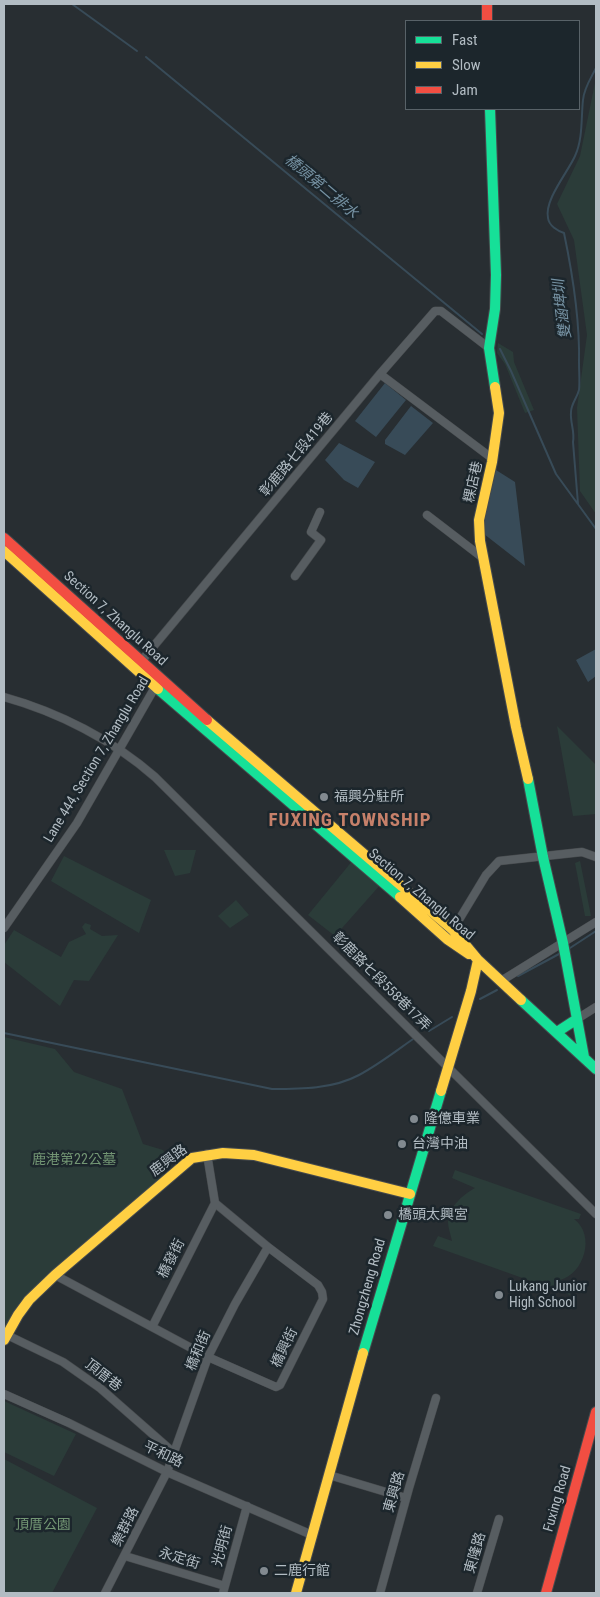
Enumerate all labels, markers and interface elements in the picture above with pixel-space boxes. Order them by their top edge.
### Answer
legend [405,20,580,110]
text: Fast [452,31,477,49]
text: Slow [452,56,481,74]
text: Jam [452,81,478,99]
water label: 橋頭第二排水 [281,151,361,223]
water label: 雙涵埤圳 [550,278,576,340]
street label: 彰鹿路七段419巷 [257,409,337,501]
street label: 粿店巷 [461,460,487,504]
street label: Section 7, Zhanglu Road [60,568,170,670]
street label: Lane 444, Section 7, Zhanglu Road [41,674,153,846]
place label: 福興分駐所 [334,789,404,805]
marker: 福興分駐所 [318,791,330,803]
district label: FUXING TOWNSHIP [267,810,433,832]
street label: Section 7, Zhanglu Road [365,846,477,944]
street label: 彰鹿路七段558巷17弄 [328,929,434,1035]
place label: 隆億車業 [424,1111,480,1127]
marker: 隆億車業 [408,1113,420,1125]
place label: 台灣中油 [412,1136,468,1152]
marker: 台灣中油 [396,1138,408,1150]
street label: 鹿興路 [147,1142,191,1180]
park label: 鹿港第22公墓 [32,1152,116,1168]
place label: 橋頭太興宮 [398,1207,468,1223]
marker: 橋頭太興宮 [382,1209,394,1221]
street label: 橋發街 [155,1236,189,1282]
street label: Zhongzheng Road [346,1237,390,1337]
place label: Lukang Junior High School [509,1279,587,1311]
marker: Lukang Junior High School [493,1289,505,1301]
street label: 橋興街 [268,1325,302,1371]
street label: 橋和街 [183,1328,215,1374]
street label: 頂厝巷 [81,1356,125,1396]
street label: 平和路 [140,1439,186,1471]
street label: Fuxing Road [541,1464,575,1534]
street label: 東興路 [381,1469,409,1515]
street label: 樂群路 [109,1504,143,1550]
park label: 頂厝公園 [15,1517,71,1533]
street label: 光明街 [209,1524,237,1568]
street label: 東隆路 [462,1530,490,1576]
street label: 永定街 [156,1545,202,1573]
place label: 二鹿行館 [274,1563,330,1579]
marker: 二鹿行館 [258,1565,270,1577]

